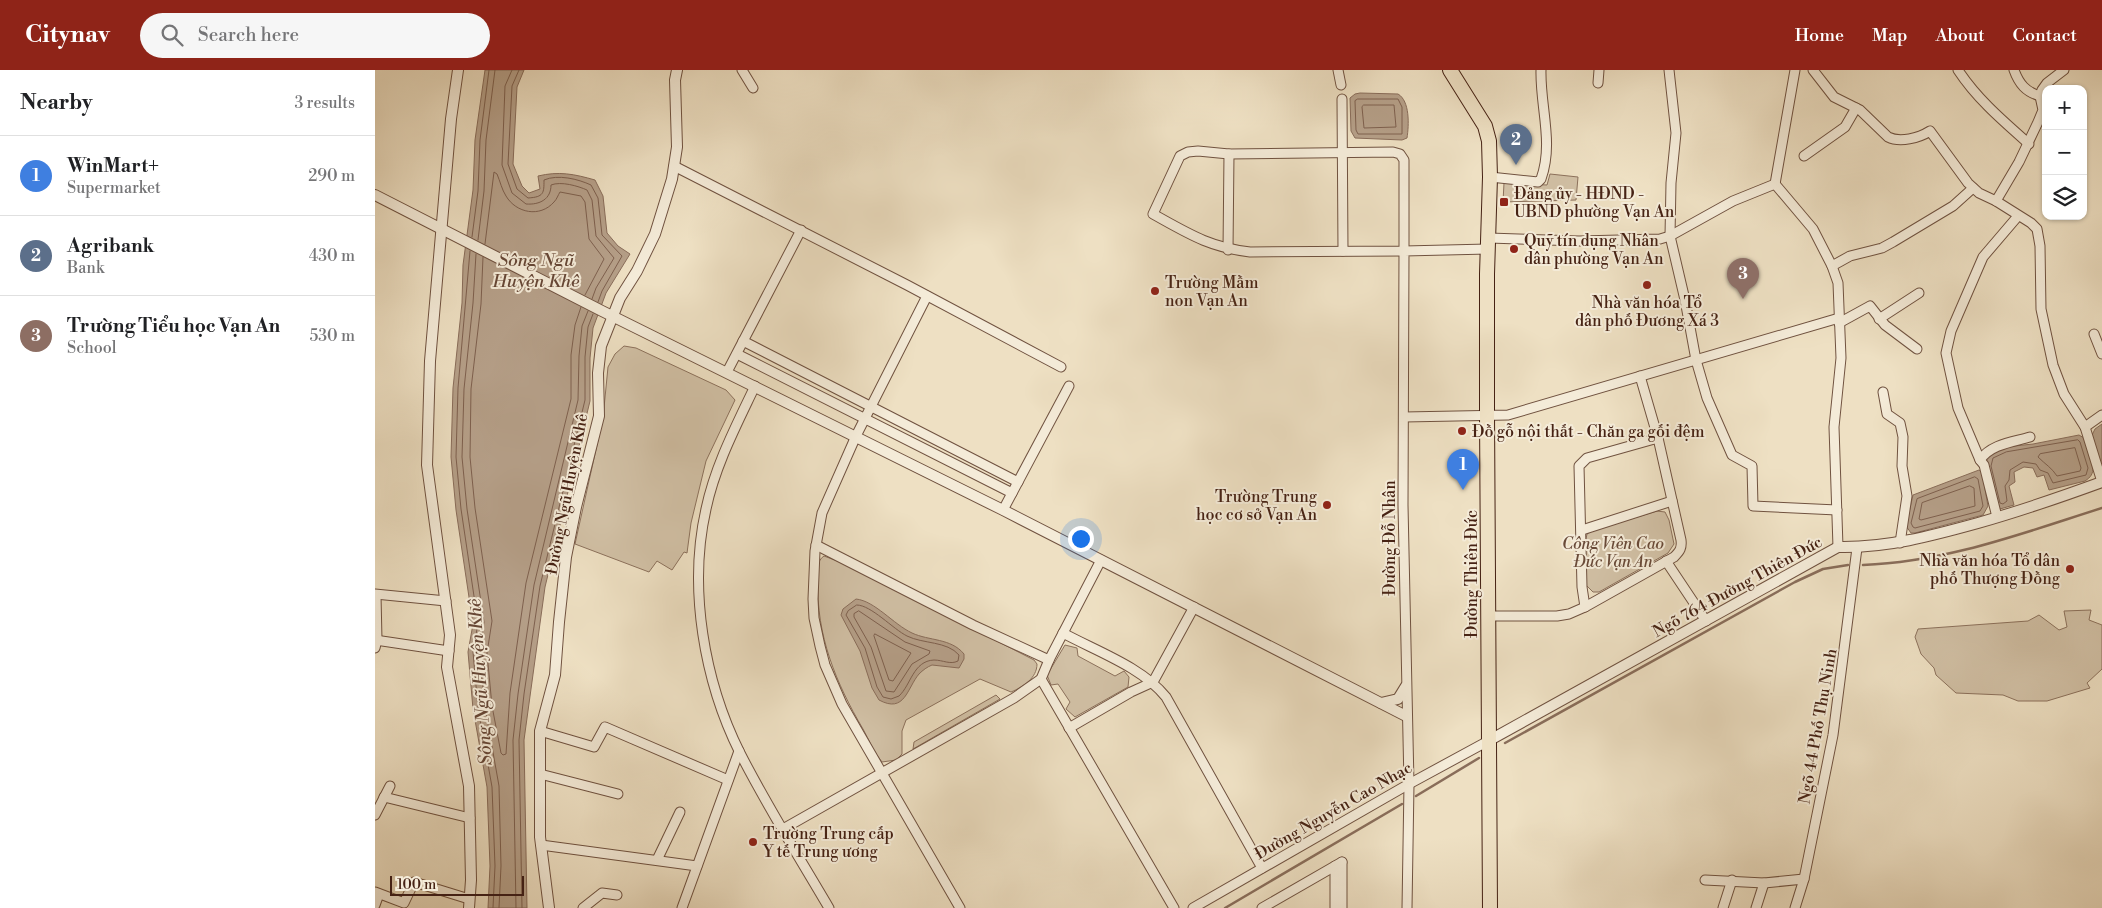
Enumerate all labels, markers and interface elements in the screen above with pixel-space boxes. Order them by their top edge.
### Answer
search box [140,13,490,58]
text: Citynav [25,20,110,50]
icon: search [158,21,186,49]
text: Search here [198,23,299,47]
text: Home [1795,24,1844,47]
text: Map [1872,24,1908,47]
text: About [1936,24,1985,47]
text: Contact [2013,24,2077,47]
map controls [2042,85,2087,220]
button: + [2042,85,2087,130]
text: Nearby [20,90,93,116]
text: 3 results [294,93,355,113]
pin: 2 [1500,124,1532,165]
button: − [2042,130,2087,175]
text: WinMart+ [67,154,159,178]
text: 1 [32,166,40,186]
text: 290 m [308,166,355,186]
button: layers [2042,175,2087,220]
text: Supermarket [67,178,161,198]
place label: Đảng ủy - HĐND - UBND phường Vạn An [1514,184,1675,222]
marker: Đảng ủy - HĐND - UBND phường Vạn An [1498,196,1510,208]
place label: Quỹ tín dụng Nhân dân phường Vạn An [1524,231,1664,269]
text: Agribank [67,234,154,258]
marker: Quỹ tín dụng Nhân dân phường Vạn An [1508,243,1520,255]
text: 2 [31,246,41,266]
text: 430 m [309,246,355,266]
water label: Sông Ngũ Huyện Khê [492,249,580,293]
text: Bank [67,258,104,278]
pin: 3 [1727,258,1759,299]
place label: Trường Mầm non Vạn An [1165,273,1258,311]
marker: Nhà văn hóa Tổ dân phố Đương Xá 3 [1641,279,1653,291]
marker: Trường Mầm non Vạn An [1149,285,1161,297]
place label: Nhà văn hóa Tổ dân phố Đương Xá 3 [1575,293,1719,331]
text: Trường Tiểu học Vạn An [67,314,280,338]
text: 3 [31,326,41,346]
text: 530 m [309,326,355,346]
text: School [67,338,116,358]
street label: Đường Ngũ Huyện Khê [542,412,592,577]
place label: Đồ gỗ nội thất - Chăn ga gối đệm [1472,422,1705,442]
marker: Đồ gỗ nội thất - Chăn ga gối đệm [1456,425,1468,437]
pin: 1 [1447,449,1479,490]
street label: Đường Đỗ Nhân [1380,480,1400,596]
place label: Trường Trung học cơ sở Vạn An [1196,487,1318,525]
marker: Trường Trung học cơ sở Vạn An [1321,499,1333,511]
street label: Đường Thiên Đức [1462,510,1482,638]
your location [1068,526,1094,552]
street label: Ngõ 764 Đường Thiên Đức [1649,532,1826,642]
park label: Công Viên Cao Đức Vạn An [1562,534,1664,572]
place label: Nhà văn hóa Tổ dân phố Thượng Đồng [1920,551,2061,589]
marker: Nhà văn hóa Tổ dân phố Thượng Đồng [2064,563,2076,575]
water label: Sông Ngũ Huyện Khê [463,597,498,766]
street label: Ngõ 44 Phố Thụ Ninh [1794,647,1842,805]
street label: Đường Nguyễn Cao Nhạc [1251,758,1416,864]
place label: Trường Trung cấp Y tế Trung ương [762,824,894,862]
marker: Trường Trung cấp Y tế Trung ương [747,836,759,848]
scale bar [390,873,524,896]
text: 100 m [397,876,436,894]

